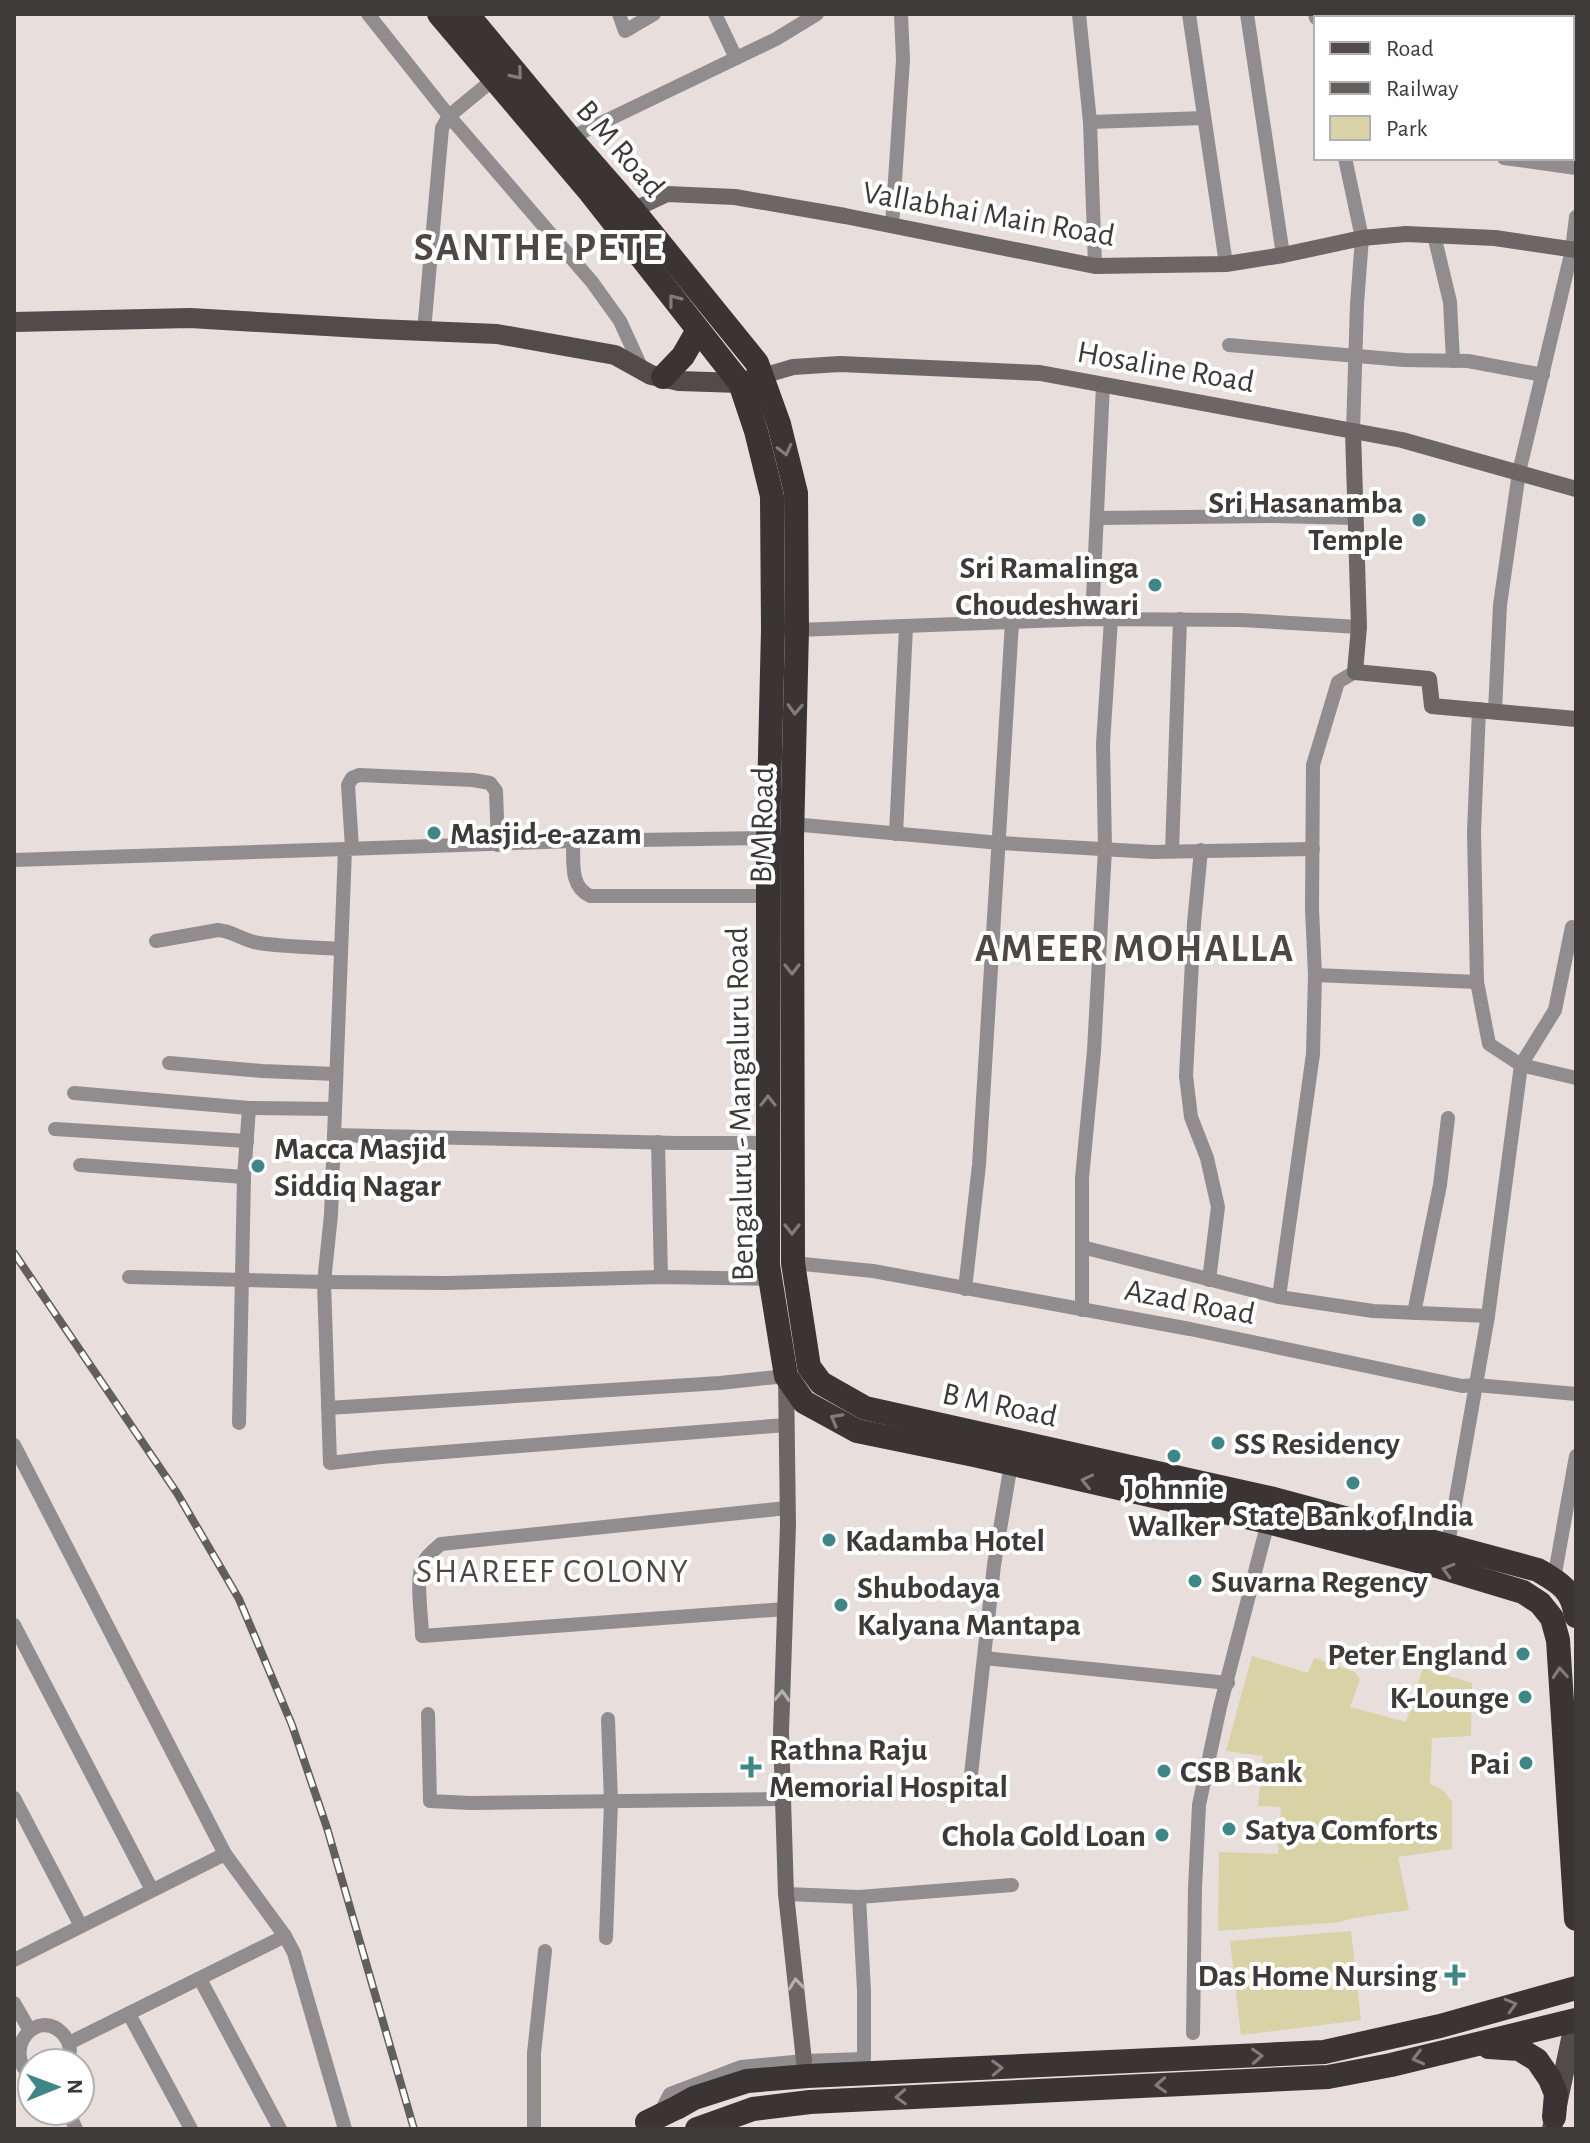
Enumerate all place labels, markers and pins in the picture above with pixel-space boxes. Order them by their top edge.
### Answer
place label: Sri Hasanamba Temple [1208,487,1403,556]
marker: Sri Hasanamba Temple [1410,511,1428,529]
place label: Sri Ramalinga Choudeshwari [955,552,1139,621]
marker: Sri Ramalinga Choudeshwari [1146,576,1164,594]
place label: Masjid-e-azam [450,818,642,850]
marker: Masjid-e-azam [425,824,443,842]
place label: Macca Masjid Siddiq Nagar [274,1133,446,1202]
marker: Macca Masjid Siddiq Nagar [249,1157,267,1175]
place label: SS Residency [1234,1428,1400,1460]
marker: SS Residency [1209,1434,1227,1452]
marker: Johnnie Walker [1165,1447,1183,1465]
place label: Johnnie Walker [1124,1473,1224,1542]
marker: State Bank of India [1344,1474,1362,1492]
place label: State Bank of India [1232,1500,1474,1532]
place label: Kadamba Hotel [845,1525,1045,1557]
marker: Kadamba Hotel [820,1531,838,1549]
place label: Suvarna Regency [1211,1566,1429,1598]
place label: Shubodaya Kalyana Mantapa [857,1572,1081,1641]
marker: Suvarna Regency [1186,1572,1204,1590]
marker: Shubodaya Kalyana Mantapa [832,1596,850,1614]
place label: Peter England [1327,1639,1507,1671]
marker: Peter England [1514,1645,1532,1663]
place label: K-Lounge [1390,1682,1509,1714]
marker: K-Lounge [1516,1688,1534,1706]
place label: Rathna Raju Memorial Hospital [769,1734,1008,1803]
place label: Pai [1469,1748,1510,1780]
marker: Pai [1517,1754,1535,1772]
marker: Rathna Raju Memorial Hospital [740,1756,762,1778]
place label: CSB Bank [1180,1756,1302,1788]
marker: CSB Bank [1155,1762,1173,1780]
place label: Satya Comforts [1245,1814,1438,1846]
place label: Chola Gold Loan [942,1820,1146,1852]
marker: Satya Comforts [1220,1820,1238,1838]
marker: Chola Gold Loan [1153,1826,1171,1844]
place label: Das Home Nursing [1198,1960,1438,1992]
marker: Das Home Nursing [1444,1964,1466,1986]

